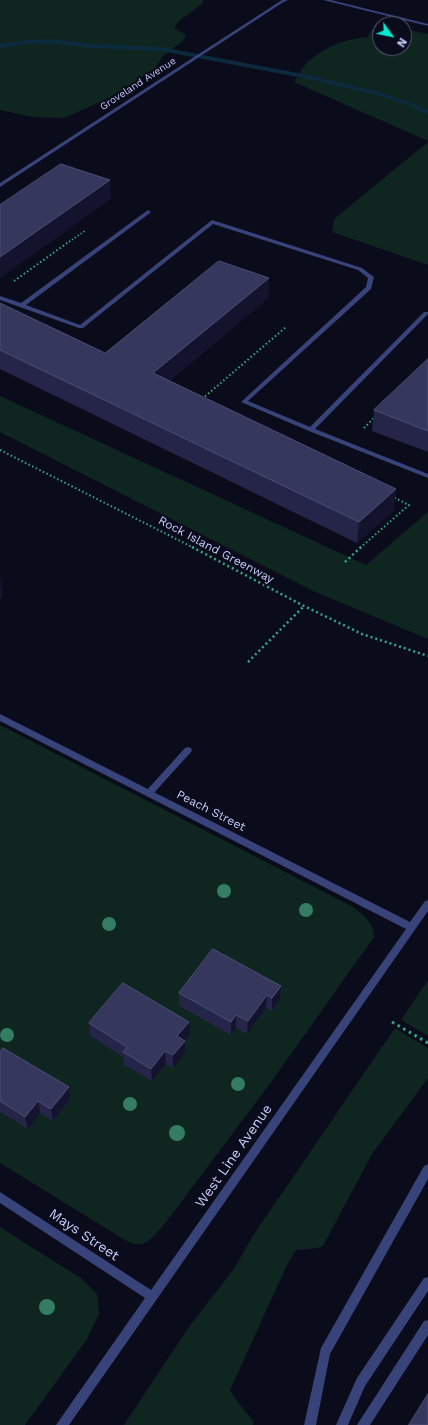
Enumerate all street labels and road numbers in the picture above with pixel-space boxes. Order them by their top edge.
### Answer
street label: Groveland Avenue [98,55,178,113]
street label: Rock Island Greenway [156,513,276,587]
street label: Peach Street [174,787,248,835]
street label: West Line Avenue [192,1101,276,1211]
street label: Mays Street [46,1205,122,1265]

